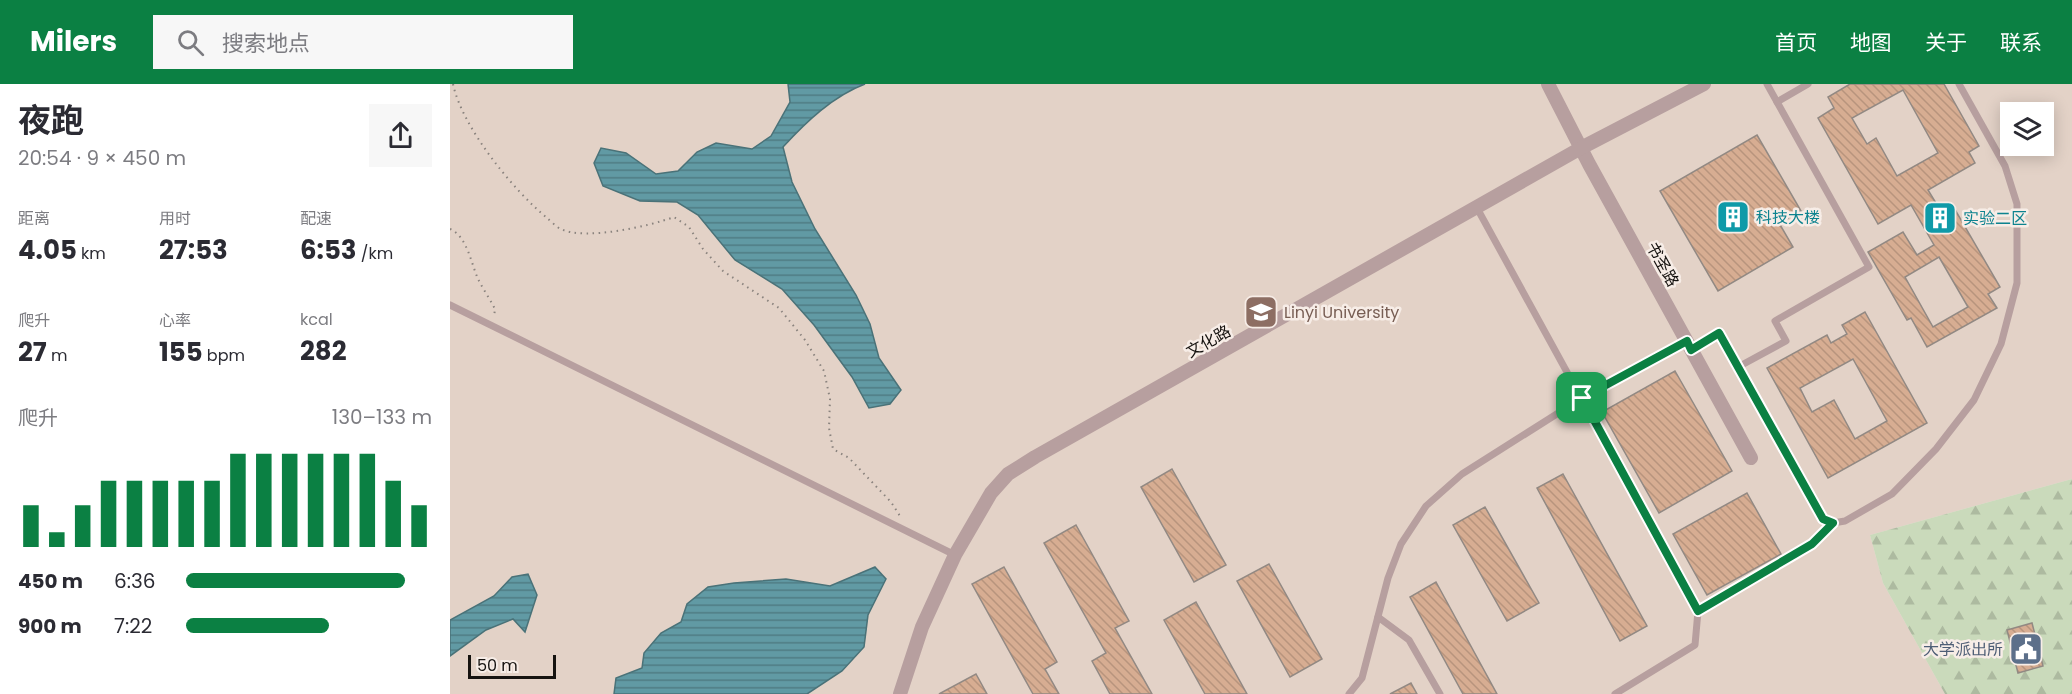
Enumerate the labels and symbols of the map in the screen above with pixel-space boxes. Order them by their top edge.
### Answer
building icon: 科技大楼 [1715,199,1751,235]
building icon: 实验二区 [1922,200,1958,236]
place label: 科技大楼 [1756,206,1820,229]
place label: 实验二区 [1963,207,2027,230]
street label: 书圣路 [1641,238,1684,291]
school or university icon: Linyi University [1243,294,1279,330]
place label: Linyi University [1284,301,1399,324]
street label: 文化路 [1182,320,1235,363]
pin [1556,372,1607,423]
public building icon: 大学派出所 [2008,631,2044,667]
place label: 大学派出所 [1923,638,2003,661]
scale bar [468,652,556,680]

